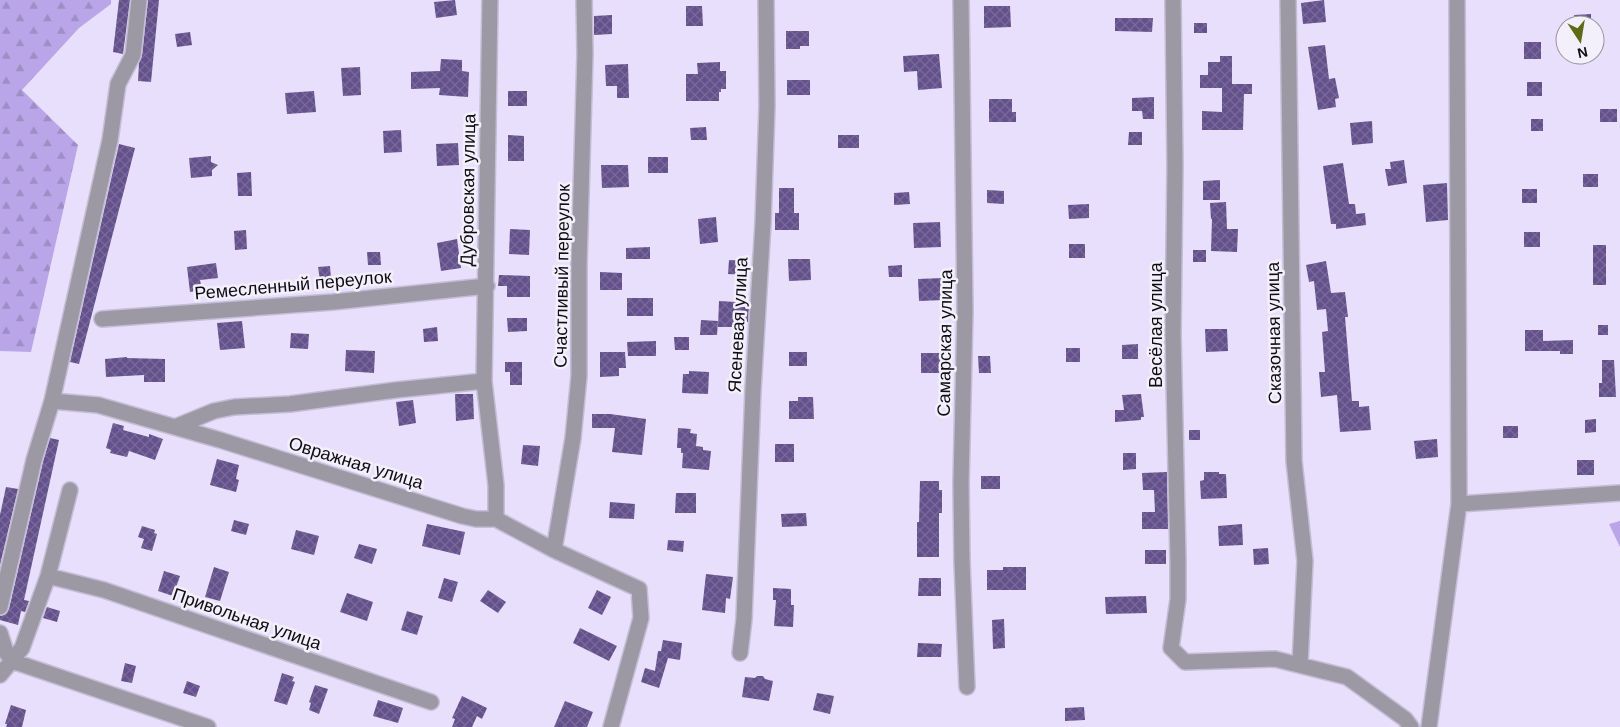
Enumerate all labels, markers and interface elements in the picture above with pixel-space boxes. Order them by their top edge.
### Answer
north arrow [1555,15,1605,65]
text: N [1576,44,1589,62]
street label: Дубровская улица [457,112,479,267]
street label: Счастливый переулок [550,184,574,368]
street label: Ясеневая улица [724,256,752,393]
street label: Весёлая улица [1146,261,1166,388]
street label: Сказочная улица [1263,261,1285,404]
street label: Ремесленный переулок [194,266,393,304]
street label: Самарская улица [934,268,956,417]
street label: Овражная улица [286,433,427,493]
street label: Привольная улица [170,584,325,654]

